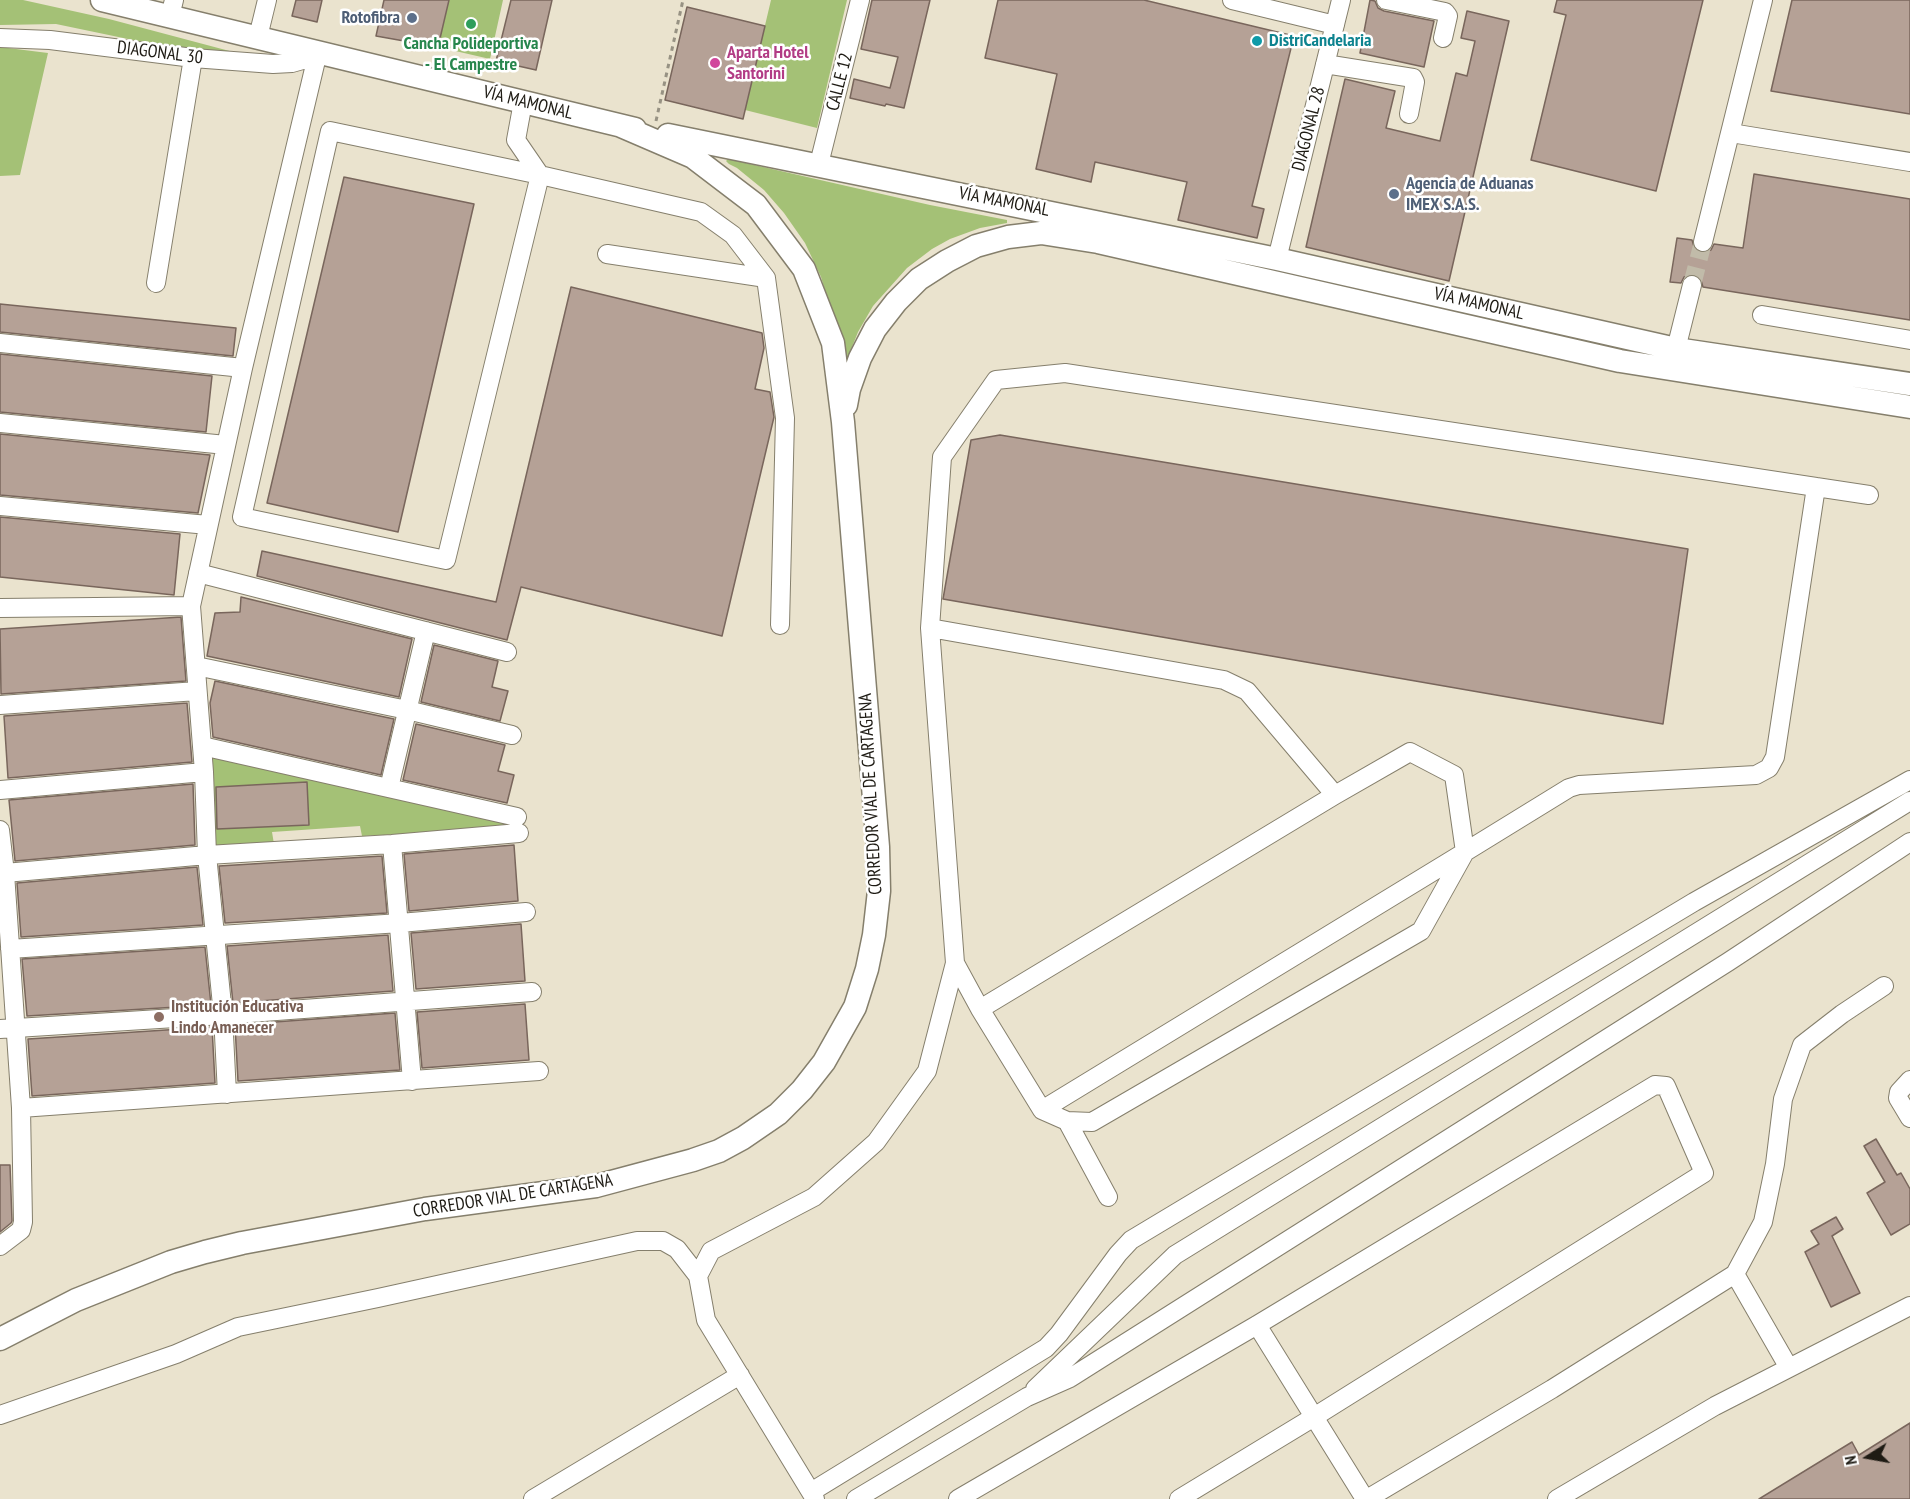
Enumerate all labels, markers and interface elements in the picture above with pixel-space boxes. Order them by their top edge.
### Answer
place label: Rotofibra [341,7,400,29]
marker: Rotofibra [405,11,419,25]
marker: Cancha Polideportiva - El Campestre [464,17,478,31]
place label: DistriCandelaria [1269,30,1371,52]
place label: Cancha Polideportiva - El Campestre [404,33,538,76]
marker: DistriCandelaria [1250,34,1264,48]
street label: DIAGONAL 30 [116,37,204,69]
place label: Aparta Hotel Santorini [727,42,809,84]
street label: CALLE 12 [822,51,858,113]
marker: Aparta Hotel Santorini [708,56,722,70]
street label: VÍA MAMONAL [481,81,575,125]
street label: DIAGONAL 28 [1288,85,1330,173]
place label: Agencia de Aduanas IMEX S.A.S. [1406,173,1534,216]
street label: VÍA MAMONAL [957,183,1051,221]
marker: Agencia de Aduanas IMEX S.A.S. [1387,187,1401,201]
street label: VÍA MAMONAL [1432,283,1526,325]
street label: CORREDOR VIAL DE CARTAGENA [855,693,887,895]
place label: Institución Educativa Lindo Amanecer [171,996,304,1038]
marker: Institución Educativa Lindo Amanecer [152,1010,166,1024]
street label: CORREDOR VIAL DE CARTAGENA [412,1170,614,1222]
north arrow [1838,1427,1898,1487]
text: N [1840,1454,1861,1467]

